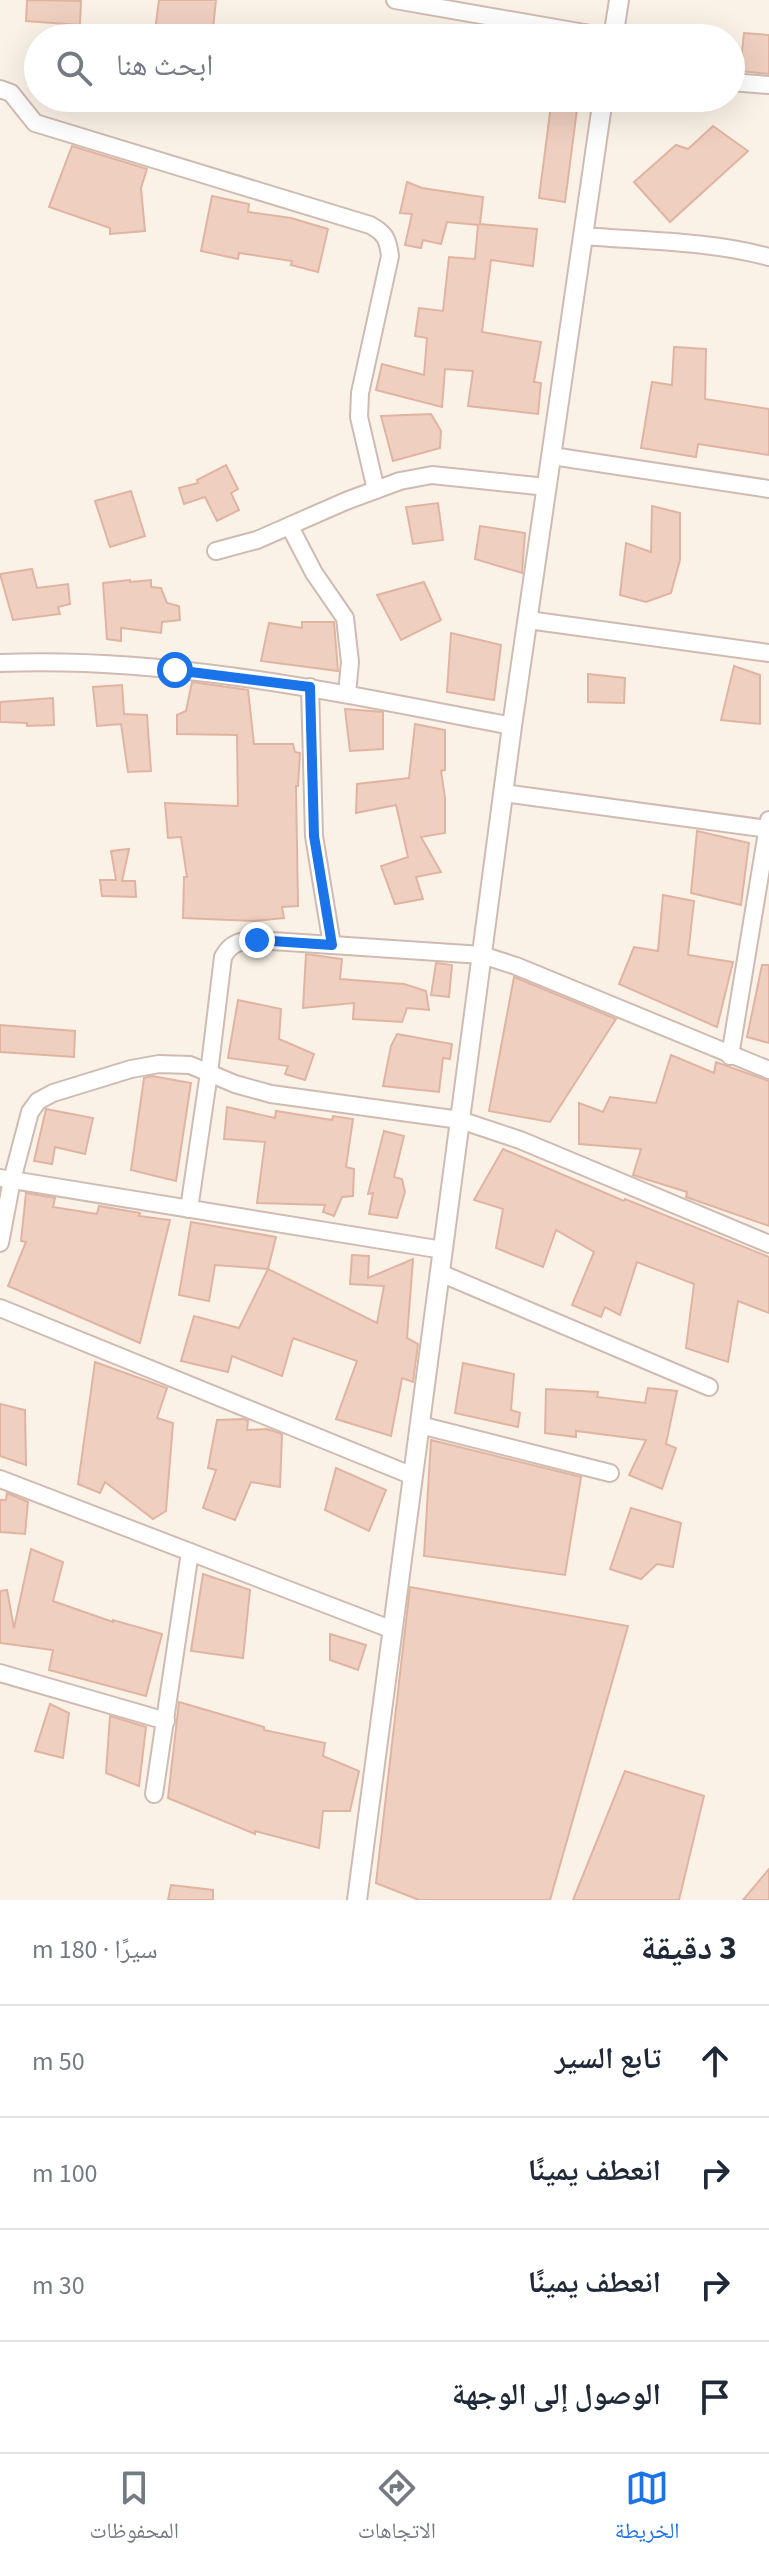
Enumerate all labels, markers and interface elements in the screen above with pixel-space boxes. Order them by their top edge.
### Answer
search box [24,24,745,112]
text: ابحث هنا [116,44,213,87]
icon: search [52,46,96,90]
route start [157,652,193,688]
route end [239,922,275,958]
text: 3 دقيقة [641,1924,737,1973]
text: سيرًا · 180 m [32,1931,158,1968]
text: تابع السير [555,2037,661,2080]
icon: ahead [693,2039,737,2083]
text: 50 m [32,2043,85,2080]
text: انعطف يمينًا [528,2149,661,2192]
icon: right [693,2151,737,2195]
text: 100 m [32,2155,98,2192]
text: انعطف يمينًا [528,2261,661,2304]
icon: right [693,2263,737,2307]
text: 30 m [32,2267,85,2304]
text: الوصول إلى الوجهة [452,2373,661,2416]
icon: arrive [693,2375,737,2419]
tab: المحفوظات [89,2466,179,2552]
tab: الاتجاهات [358,2466,436,2552]
tab: الخريطة [615,2466,680,2552]

